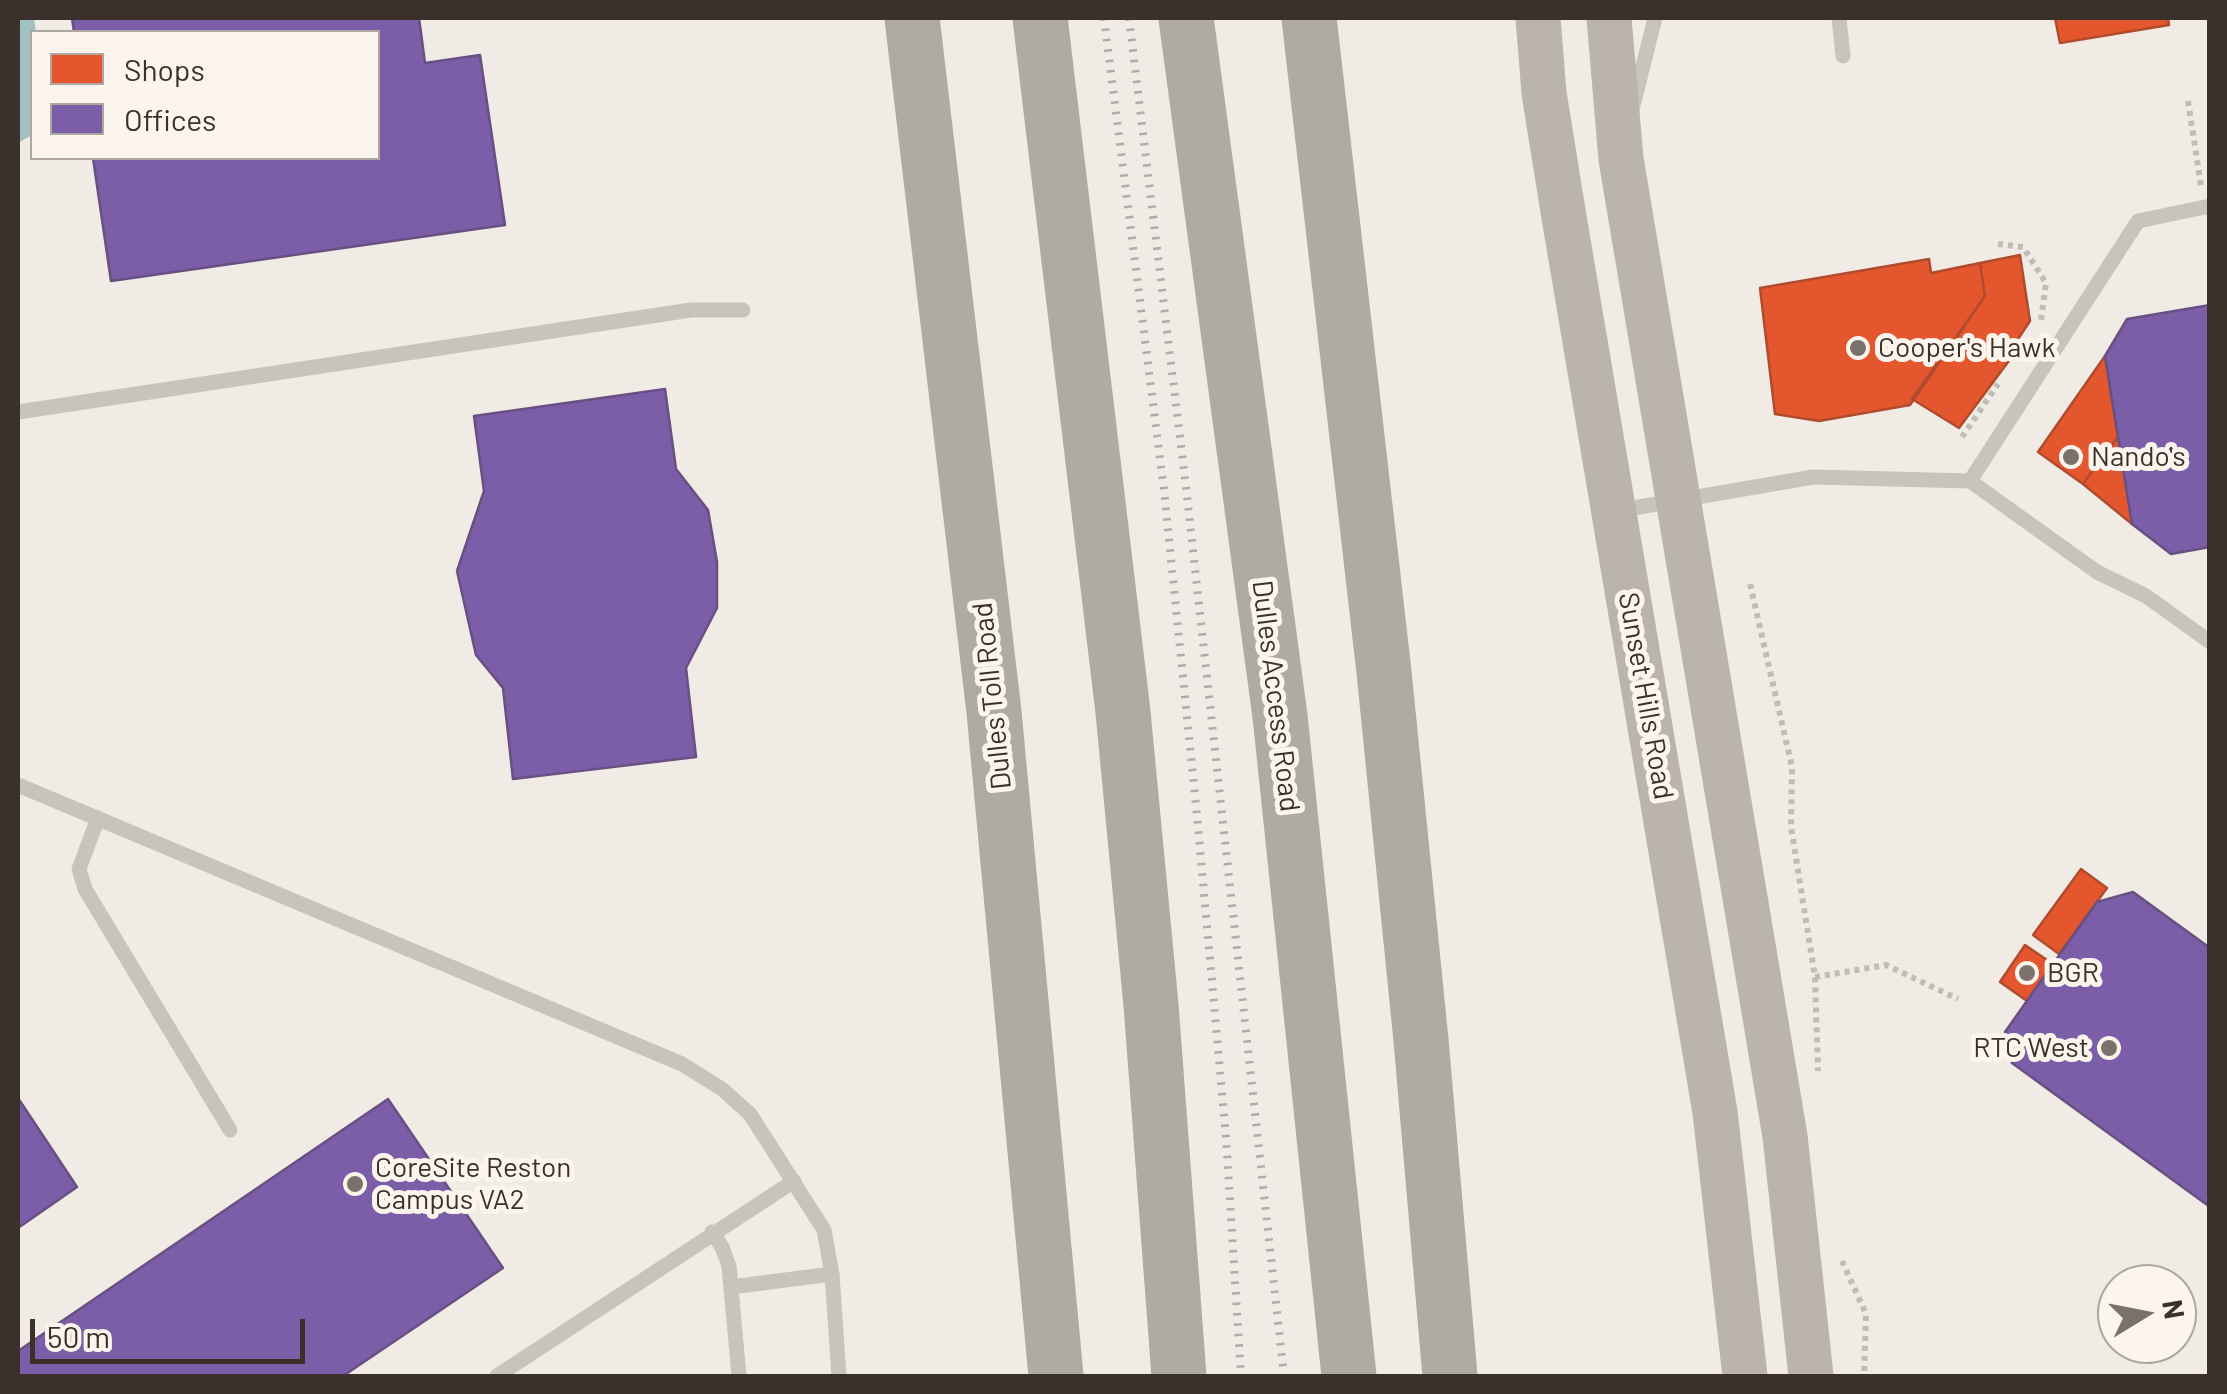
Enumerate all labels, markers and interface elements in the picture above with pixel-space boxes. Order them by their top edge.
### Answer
legend [30,30,380,160]
text: Shops [124,51,205,87]
text: Offices [124,101,217,137]
place label: Cooper's Hawk [1878,331,2055,365]
marker: Cooper's Hawk [1847,337,1869,359]
place label: Nando's [2091,440,2186,474]
marker: Nando's [2060,446,2082,468]
street label: Dulles Access Road [1245,578,1307,814]
street label: Sunset Hills Road [1611,590,1681,802]
street label: Dulles Toll Road [965,601,1019,791]
place label: BGR [2047,956,2099,990]
marker: BGR [2016,962,2038,984]
place label: RTC West [1973,1031,2089,1065]
marker: RTC West [2098,1037,2120,1059]
place label: CoreSite Reston Campus VA2 [375,1151,571,1217]
marker: CoreSite Reston Campus VA2 [344,1173,366,1195]
north arrow [2097,1264,2197,1364]
text: N [2156,1297,2193,1321]
scale bar [35,1299,310,1361]
text: 50 m [47,1318,110,1354]

